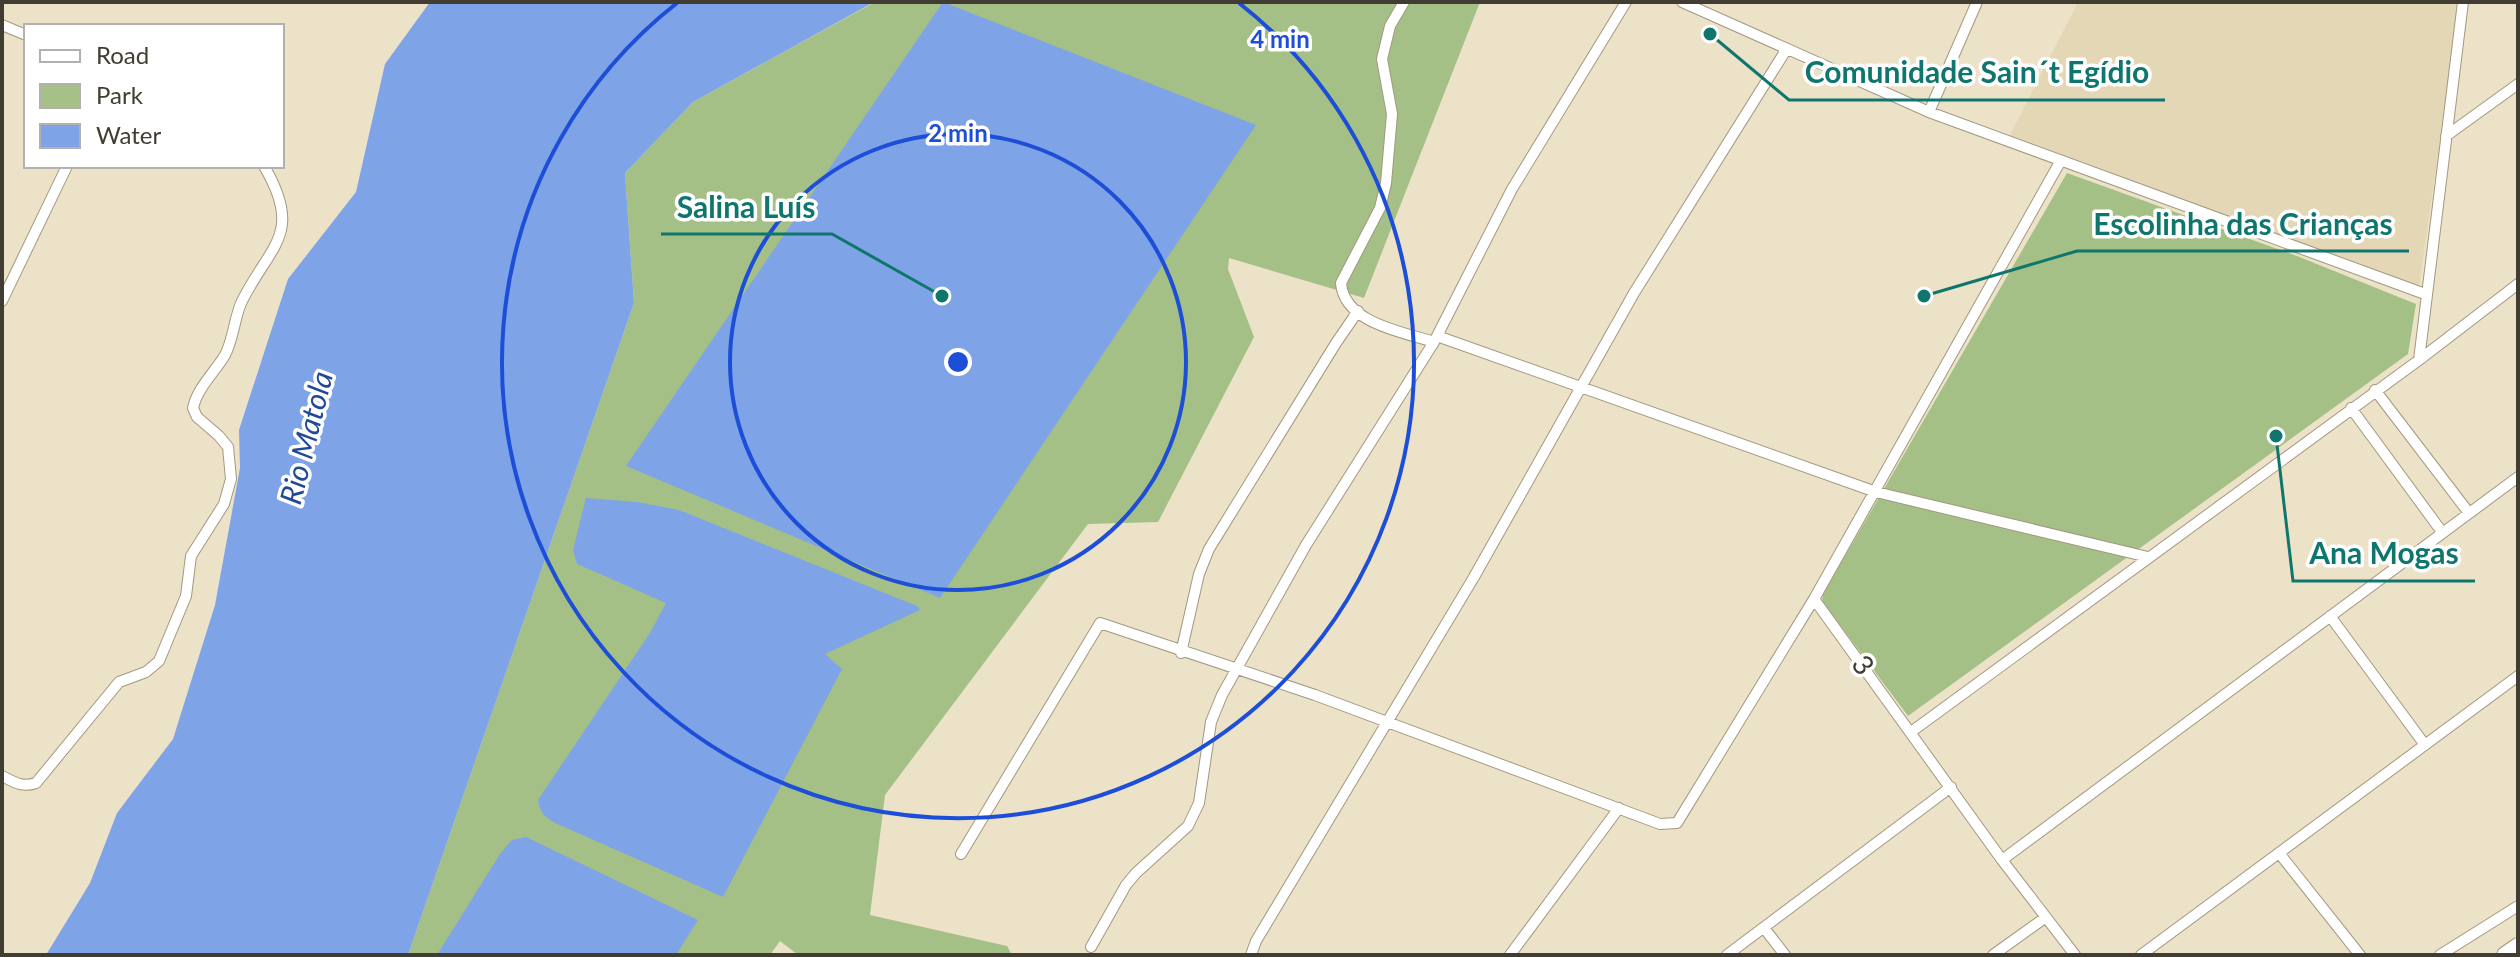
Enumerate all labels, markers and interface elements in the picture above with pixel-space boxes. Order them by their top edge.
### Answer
legend [24,24,284,168]
text: 4 min [1250,24,1310,53]
text: Road [96,40,149,69]
callout: Comunidade Sain´t Egídio [1789,46,2165,100]
text: Comunidade Sain´t Egídio [1805,53,2149,89]
text: Park [96,80,144,109]
text: 2 min [928,118,988,147]
text: Water [96,120,161,149]
callout: Salina Luís [661,180,832,234]
text: Salina Luís [677,188,815,224]
callout: Escolinha das Crianças [2077,197,2409,251]
text: Escolinha das Crianças [2093,205,2393,241]
centre of rings [944,348,972,376]
water label: Rio Matola [271,367,339,508]
callout: Ana Mogas [2293,527,2475,581]
text: Ana Mogas [2308,534,2459,570]
street label: 3 [1845,648,1882,681]

